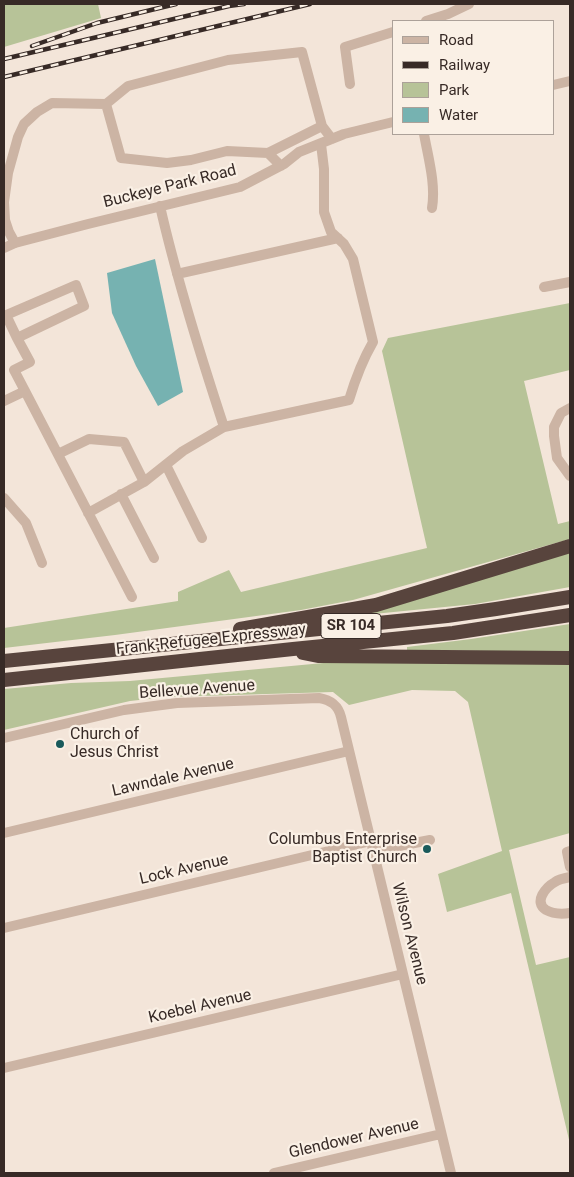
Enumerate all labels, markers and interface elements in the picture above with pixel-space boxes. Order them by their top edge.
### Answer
legend [392,20,554,135]
text: Road [439,31,473,49]
text: Railway [439,56,490,74]
text: Park [439,81,469,99]
text: Water [439,106,478,124]
street label: Buckeye Park Road [102,161,238,213]
road number: SR 104 [321,614,381,638]
street label: Frank-Refugee Expressway [115,620,307,660]
street label: Bellevue Avenue [138,676,256,704]
place label: Church of Jesus Christ [70,725,159,763]
marker: Church of Jesus Christ [54,738,66,750]
street label: Lawndale Avenue [110,755,236,801]
place label: Columbus Enterprise Baptist Church [269,830,417,868]
marker: Columbus Enterprise Baptist Church [421,843,433,855]
street label: Lock Avenue [138,850,230,890]
street label: Wilson Avenue [387,881,431,987]
street label: Koebel Avenue [147,986,253,1028]
street label: Glendower Avenue [287,1115,421,1163]

